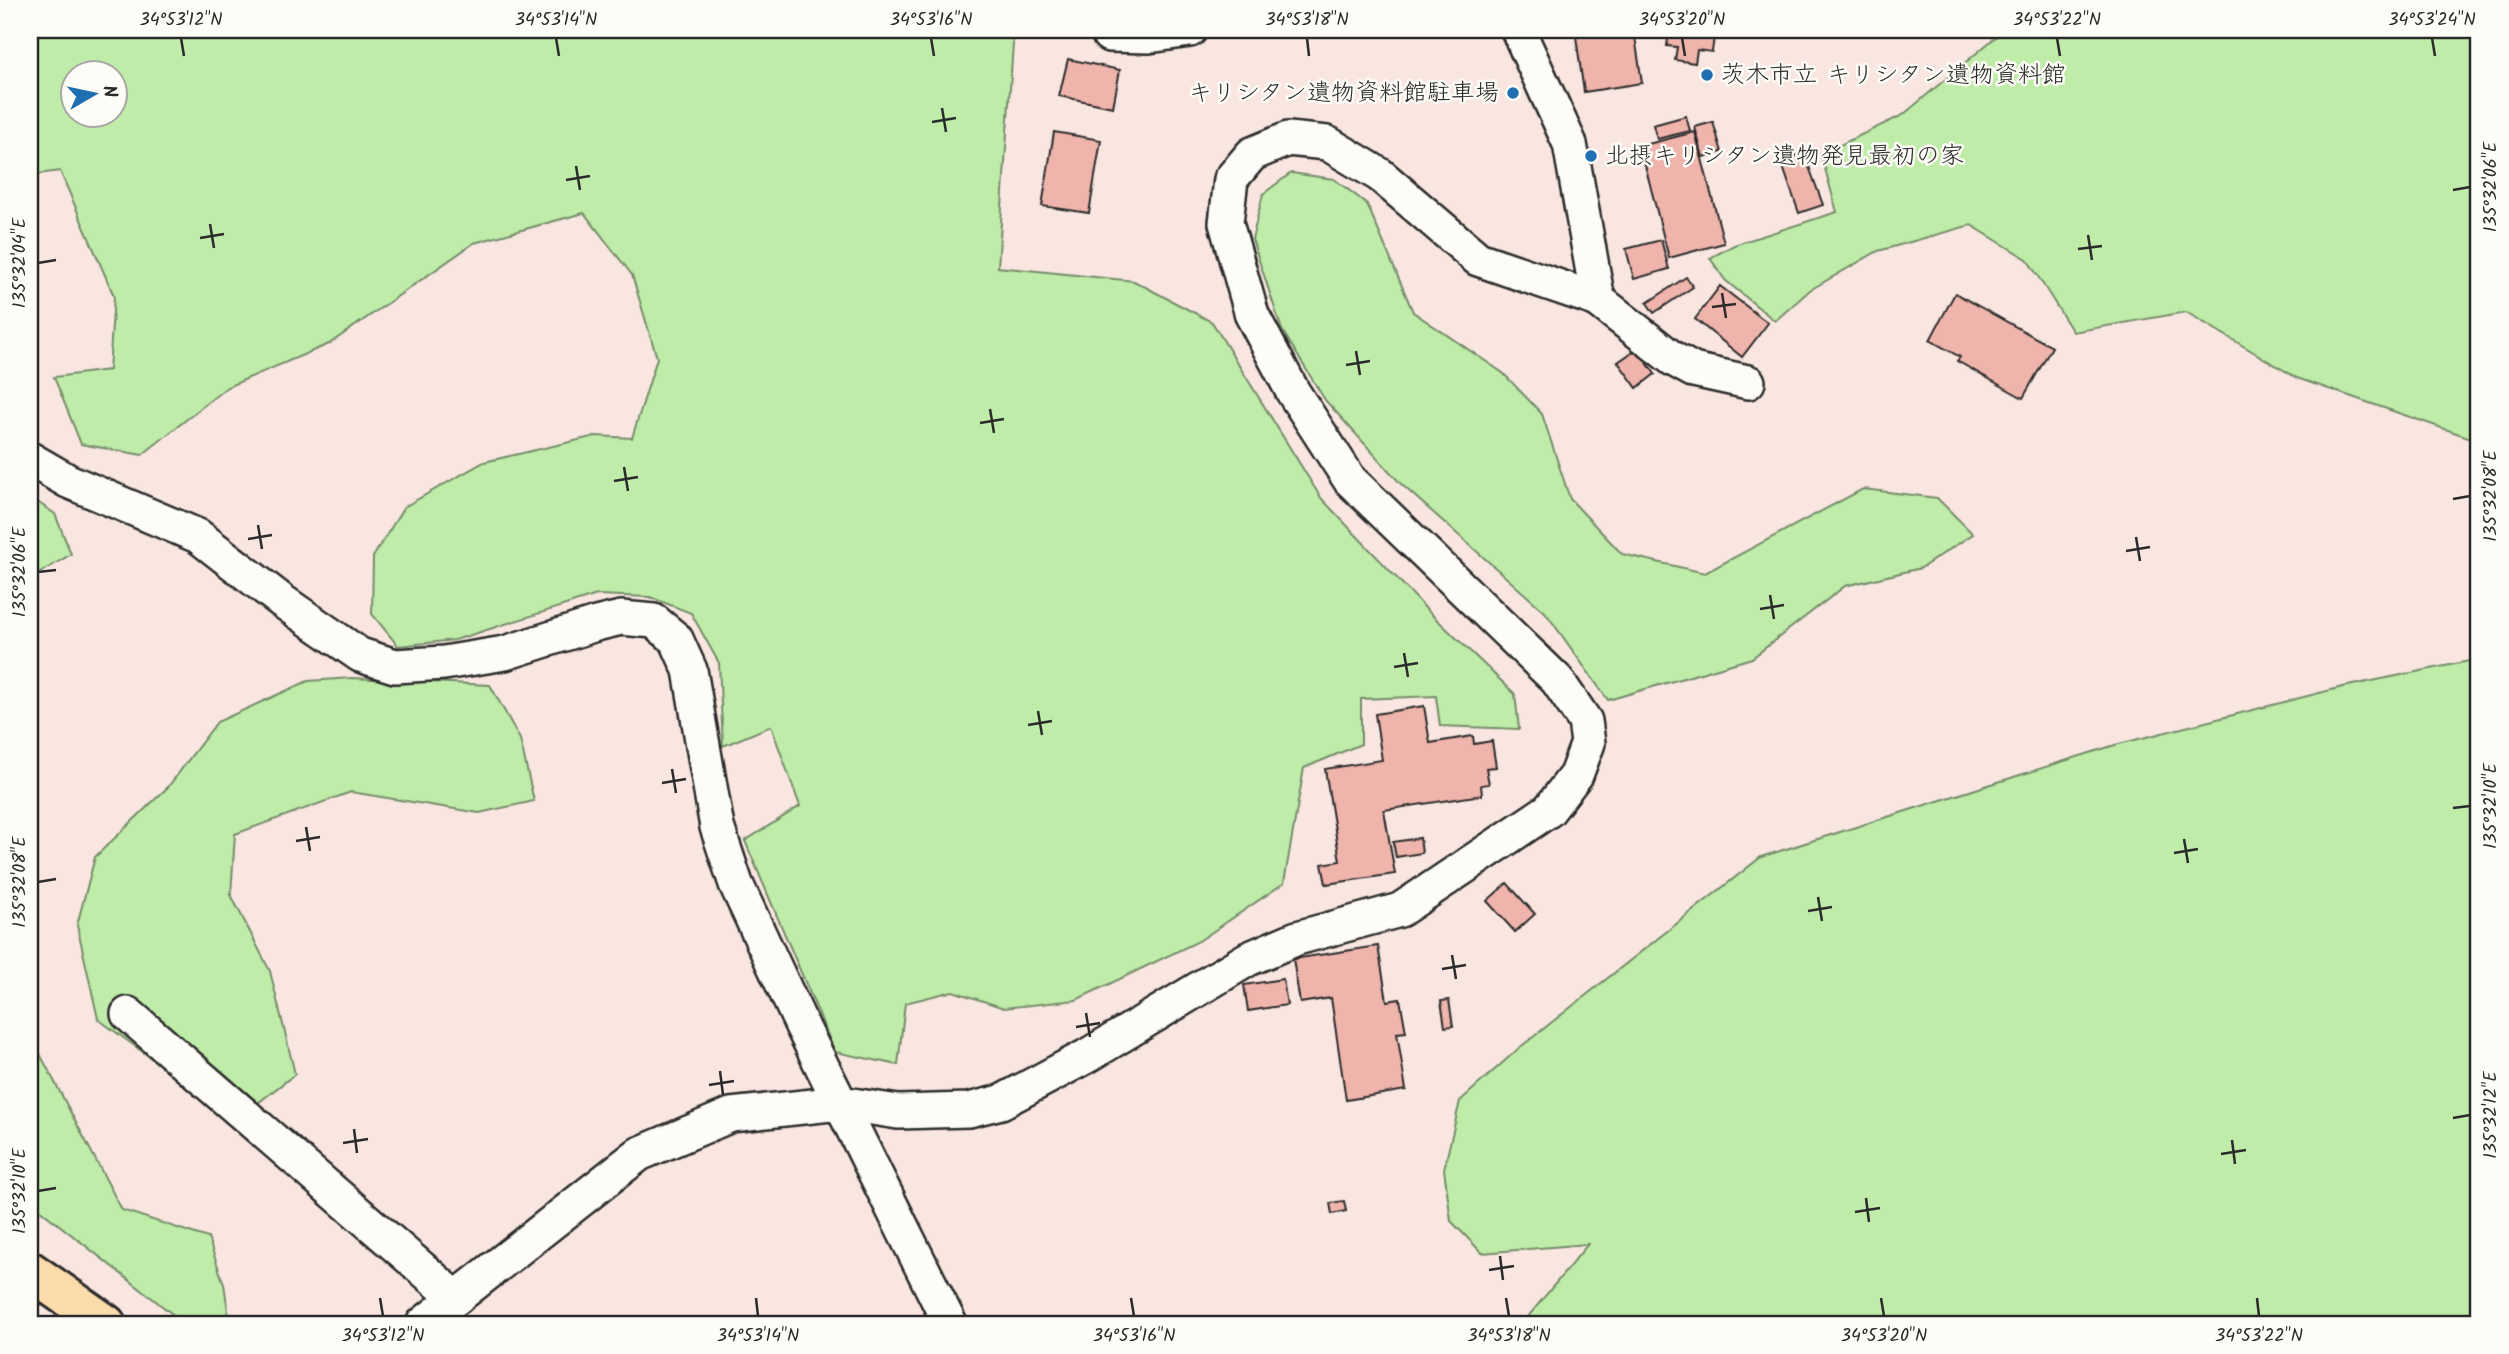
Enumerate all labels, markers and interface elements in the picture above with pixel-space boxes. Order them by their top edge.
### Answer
text: 34°53'12"N [139,6,223,35]
text: 34°53'14"N [515,6,597,35]
text: 34°53'16"N [890,6,972,35]
text: 34°53'18"N [1265,6,1349,35]
text: 34°53'20"N [1639,6,1725,35]
text: 34°53'22"N [2013,6,2101,35]
text: 34°53'24"N [2388,6,2476,35]
place label: 茨木市立 キリシタン遺物資料館 [1721,56,2066,95]
north arrow [60,60,130,130]
marker: 茨木市立 キリシタン遺物資料館 [1699,67,1715,83]
place label: キリシタン遺物資料館駐車場 [1188,74,1499,113]
text: N [93,83,125,100]
marker: キリシタン遺物資料館駐車場 [1505,85,1521,101]
place label: 北摂キリシタン遺物発見最初の家 [1605,137,1964,176]
text: 135°32'06"E [2477,141,2506,232]
marker: 北摂キリシタン遺物発見最初の家 [1583,148,1599,164]
text: 135°32'04"E [6,217,35,308]
text: 135°32'08"E [2477,450,2506,542]
text: 135°32'06"E [6,526,35,617]
text: 135°32'10"E [2477,762,2506,849]
text: 135°32'08"E [6,836,35,928]
text: 135°32'12"E [2477,1071,2506,1159]
text: 135°32'10"E [6,1147,35,1234]
text: 34°53'12"N [341,1322,425,1351]
text: 34°53'14"N [717,1322,799,1351]
text: 34°53'16"N [1093,1322,1175,1351]
text: 34°53'18"N [1467,1322,1551,1351]
text: 34°53'20"N [1841,1322,1927,1351]
text: 34°53'22"N [2215,1322,2303,1351]

